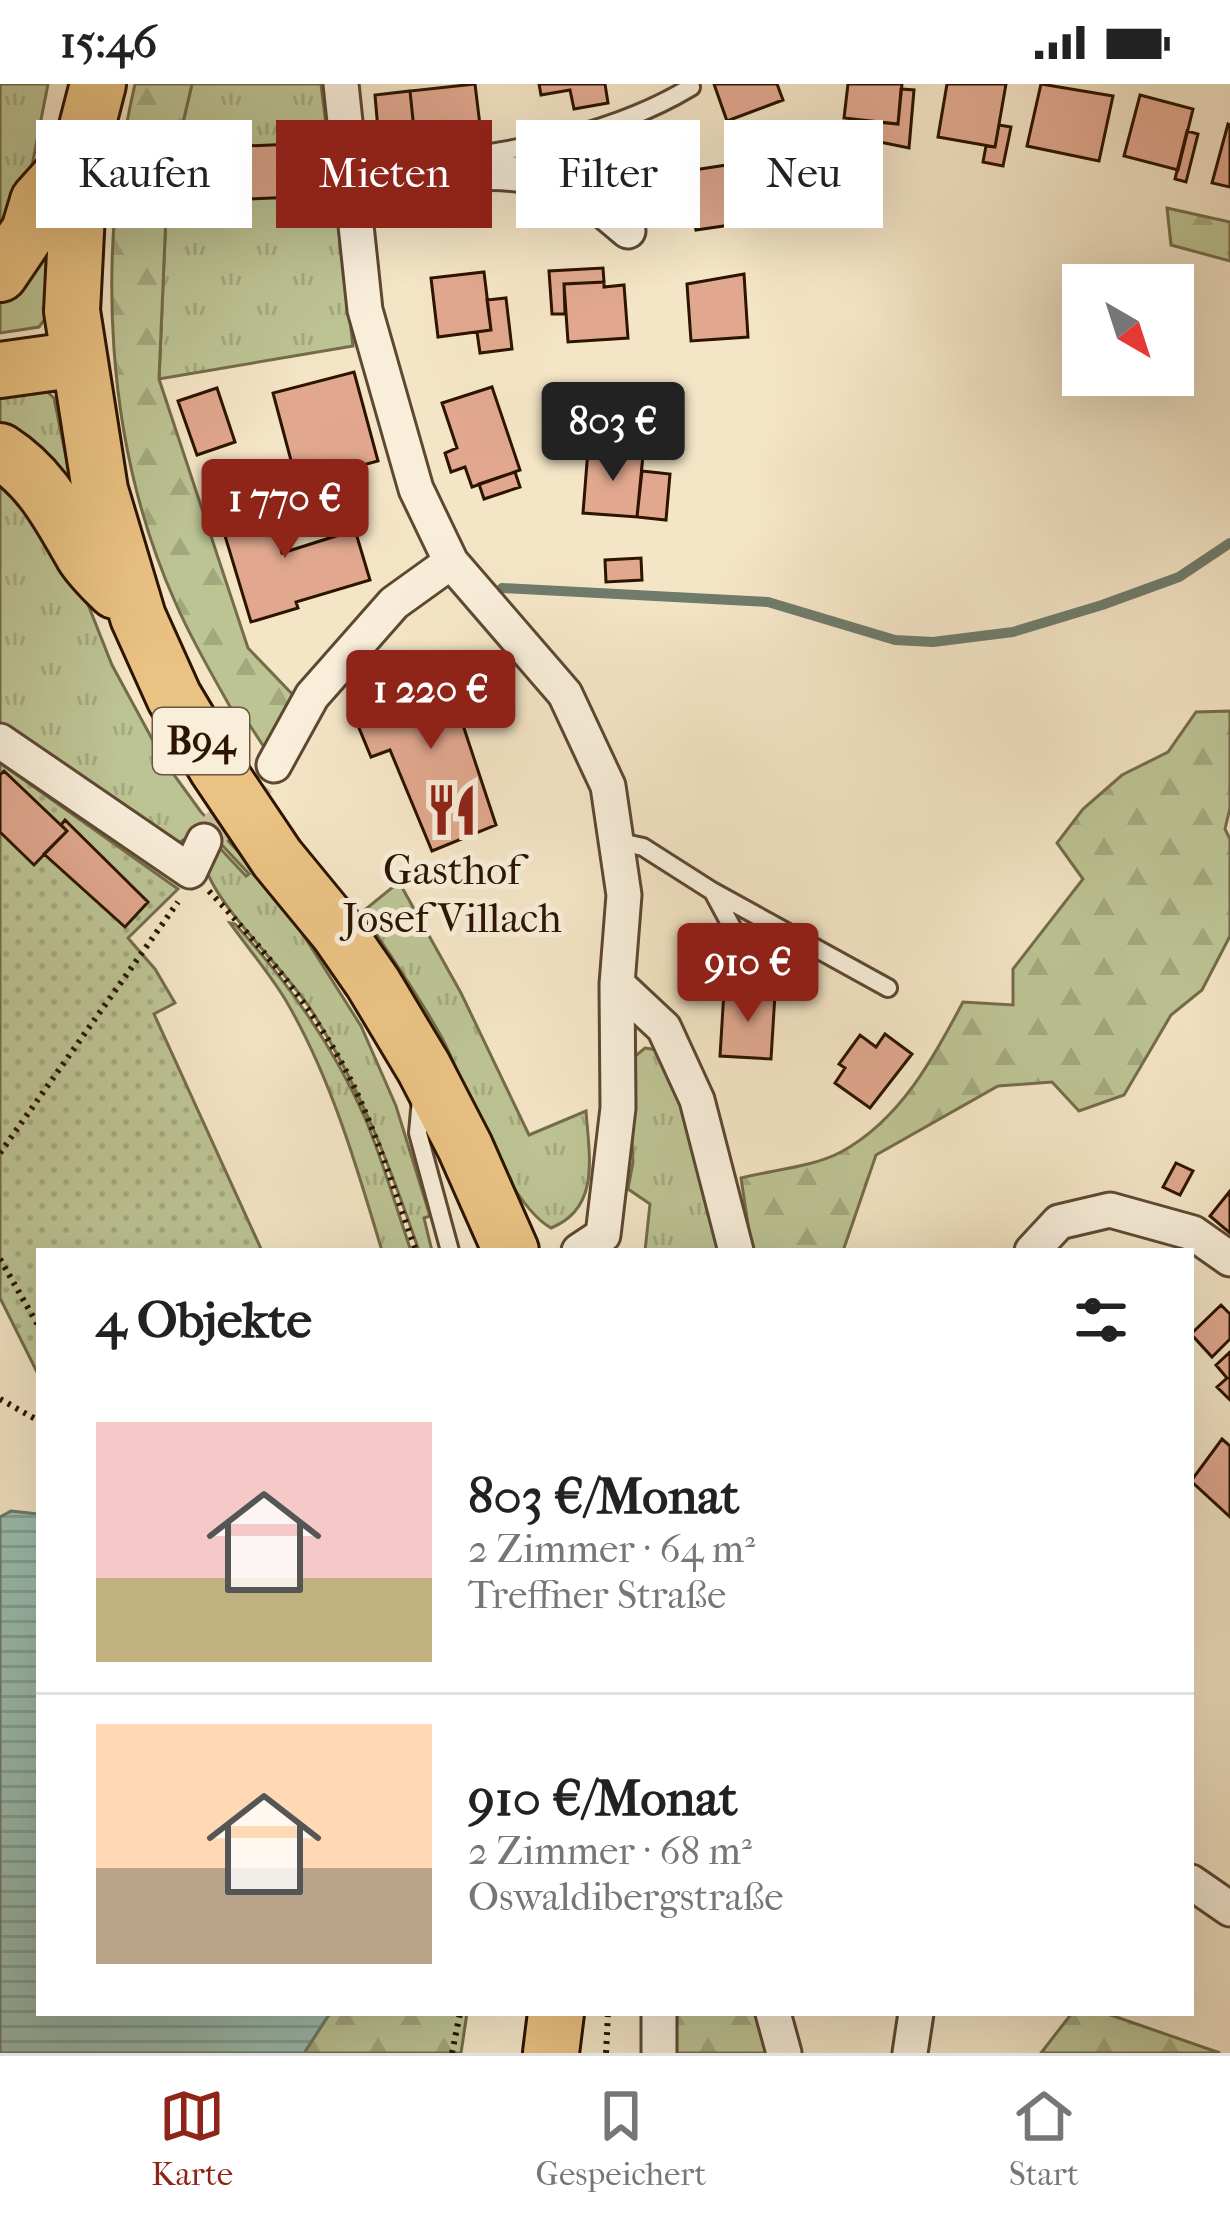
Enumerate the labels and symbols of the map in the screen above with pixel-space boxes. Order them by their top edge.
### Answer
north arrow [1062,264,1194,396]
pin: 803 € [529,382,697,484]
pin: 1 770 € [174,459,396,561]
pin: 1 220 € [320,650,542,752]
road number: B94 [153,708,249,774]
restaurant icon: Gasthof Josef Villach [423,781,481,839]
place label: Gasthof Josef Villach [339,846,562,943]
pin: 910 € [664,923,832,1025]

